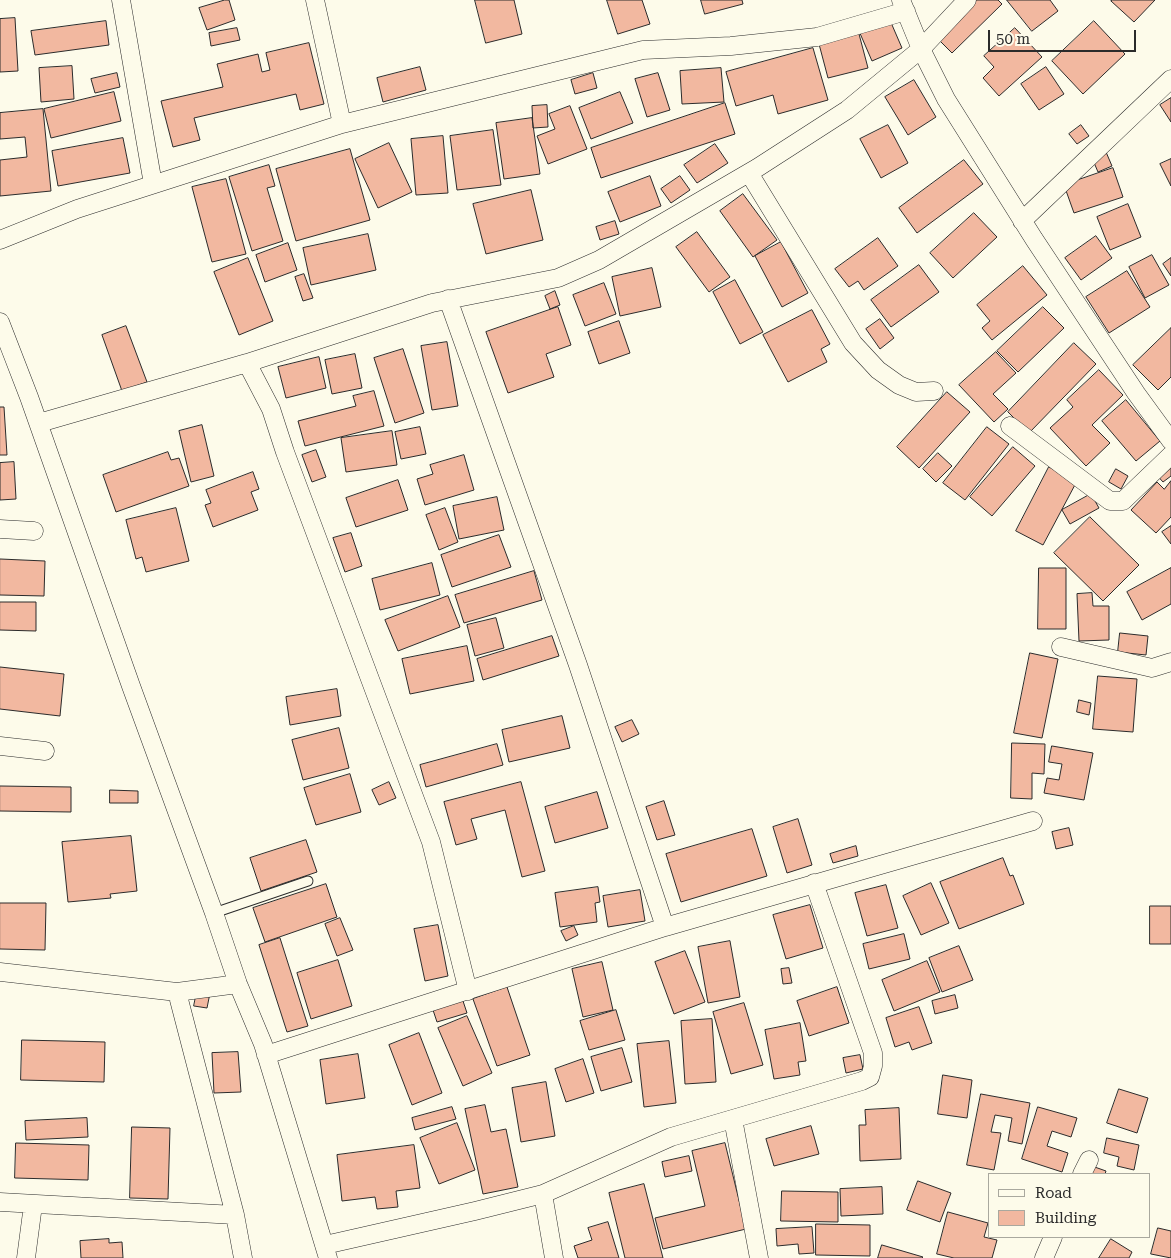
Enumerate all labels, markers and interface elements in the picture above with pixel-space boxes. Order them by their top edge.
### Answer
scale bar [991,20,1138,52]
text: 50 m [996,30,1030,48]
legend [988,1173,1151,1238]
text: Road [1035,1184,1072,1202]
text: Building [1035,1209,1096,1227]

